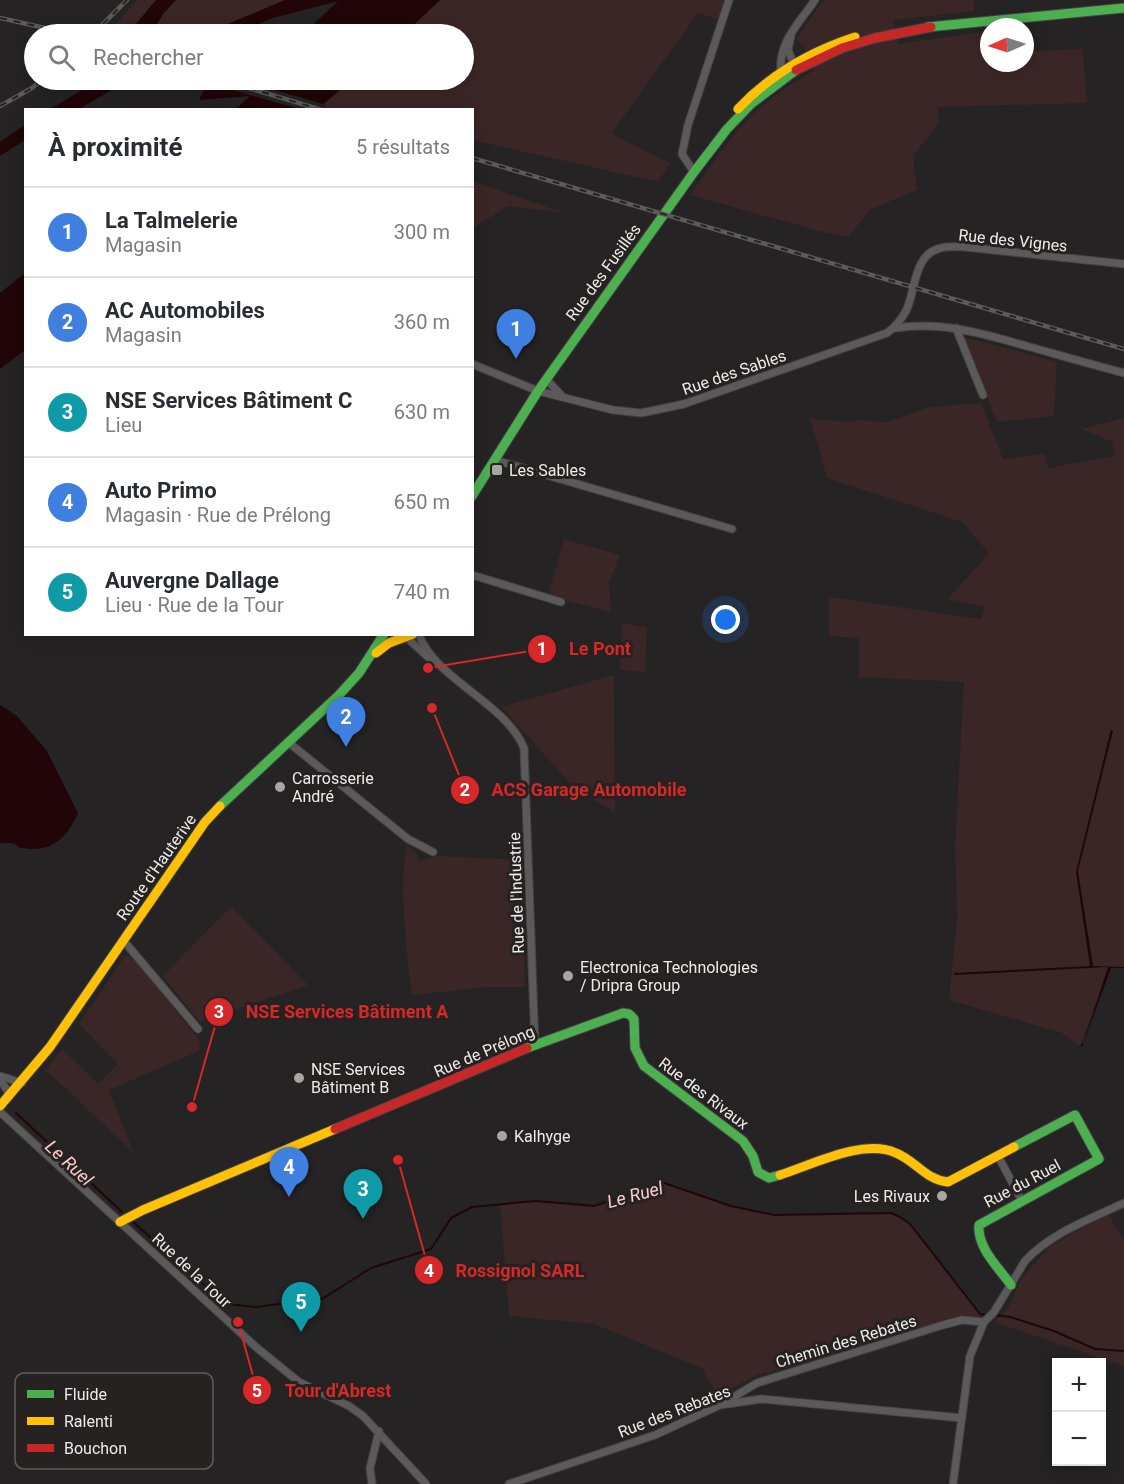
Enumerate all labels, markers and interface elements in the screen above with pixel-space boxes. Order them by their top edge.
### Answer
north arrow [980,18,1034,72]
search box [24,24,474,90]
icon: search [45,41,78,74]
text: Rechercher [93,45,204,70]
text: À proximité [48,132,182,162]
text: 5 résultats [356,135,450,159]
text: La Talmelerie [105,208,238,233]
text: 1 [62,220,73,244]
text: 300 m [394,220,450,244]
street label: Rue des Fusillés [562,220,645,324]
street label: Rue des Vignes [957,225,1068,256]
text: Magasin [105,233,182,257]
text: AC Automobiles [105,298,265,323]
text: 2 [62,310,73,334]
text: 360 m [394,310,450,334]
pin: 1 [496,310,536,359]
text: Magasin [105,323,182,347]
street label: Rue des Sables [680,346,789,399]
text: NSE Services Bâtiment C [105,388,352,413]
text: 3 [62,400,73,424]
text: 630 m [394,400,450,424]
text: Lieu [105,413,142,437]
place label: Les Sables [509,461,586,480]
marker: Les Sables [490,463,504,477]
text: Auto Primo [105,478,217,503]
text: 4 [62,490,73,514]
text: 650 m [394,490,450,514]
text: Magasin · Rue de Prélong [105,503,331,527]
text: Auvergne Dallage [105,568,279,593]
text: 5 [62,580,73,604]
text: 740 m [394,580,450,604]
text: Lieu · Rue de la Tour [105,593,284,617]
your location [711,605,740,634]
callout: Le Pont [527,631,643,667]
text: 1 [537,638,547,659]
text: Le Pont [569,638,631,659]
pin: 2 [326,698,366,747]
place label: Carrosserie André [292,769,374,806]
callout: ACS Garage Automobile [450,772,699,808]
text: 2 [460,779,470,800]
text: ACS Garage Automobile [492,779,687,800]
marker: Carrosserie André [273,780,287,794]
street label: Route d'Hauterive [113,810,200,924]
street label: Rue de l'Industrie [505,832,528,954]
place label: Electronica Technologies / Dripra Group [580,958,758,995]
marker: Electronica Technologies / Dripra Group [561,969,575,983]
callout: NSE Services Bâtiment A [204,994,460,1030]
text: 3 [214,1001,224,1022]
text: NSE Services Bâtiment A [246,1001,449,1022]
street label: Rue de Prélong [431,1022,537,1081]
street label: Rue des Rivaux [655,1053,752,1133]
place label: NSE Services Bâtiment B [311,1060,405,1097]
marker: NSE Services Bâtiment B [292,1071,306,1085]
place label: Kalhyge [514,1127,570,1146]
marker: Kalhyge [495,1129,509,1143]
water label: Le Ruel [41,1136,98,1190]
pin: 4 [270,1148,308,1197]
street label: Rue du Ruel [981,1155,1064,1212]
pin: 3 [344,1170,382,1219]
water label: Le Ruel [605,1177,666,1212]
place label: Les Rivaux [854,1187,930,1206]
marker: Les Rivaux [935,1189,949,1203]
street label: Rue de la Tour [148,1229,235,1312]
callout: Rossignol SARL [414,1252,597,1288]
text: 4 [424,1260,434,1281]
text: Rossignol SARL [455,1260,585,1281]
pin: 5 [282,1282,320,1332]
street label: Chemin des Rebates [773,1311,919,1372]
map controls [1052,1358,1106,1466]
button: + [1052,1358,1106,1412]
callout: Tour d'Abrest [242,1372,403,1408]
legend [15,1373,213,1469]
text: 5 [252,1380,262,1401]
text: Tour d'Abrest [285,1380,391,1401]
street label: Rue des Rebates [615,1381,733,1442]
text: Fluide [64,1385,107,1404]
text: Ralenti [64,1412,113,1431]
button: − [1052,1412,1106,1466]
text: Bouchon [64,1439,127,1458]

